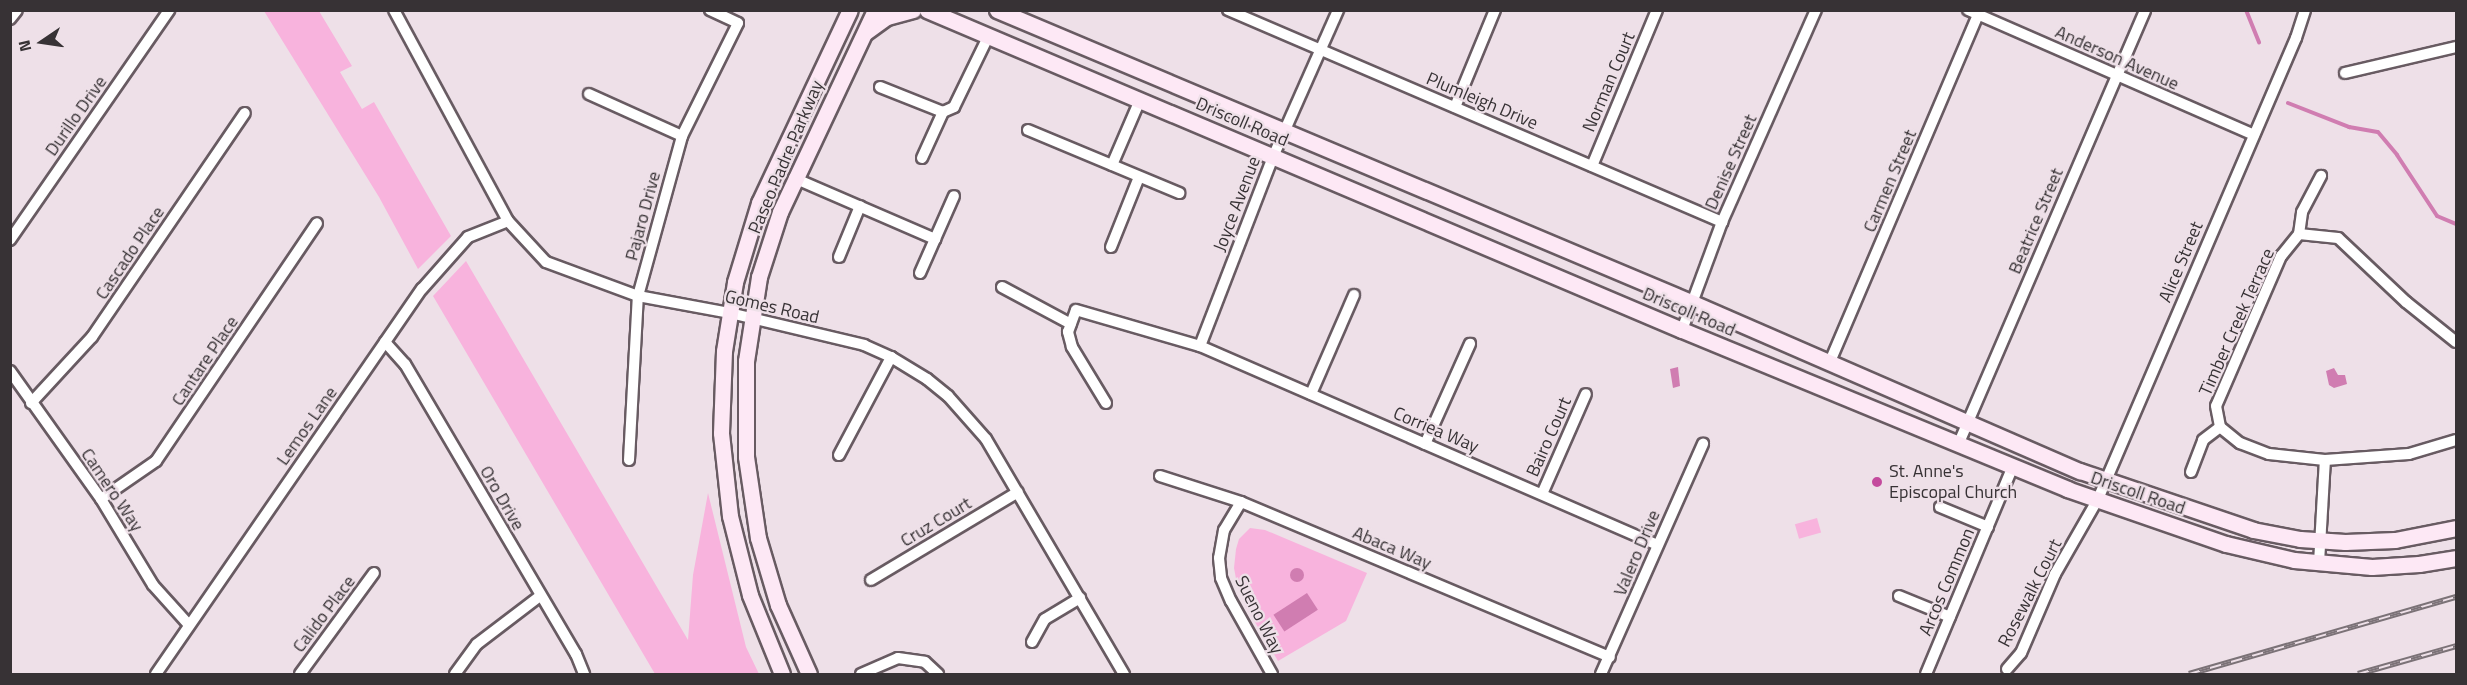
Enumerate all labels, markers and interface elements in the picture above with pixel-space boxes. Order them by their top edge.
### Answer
north arrow [12,12,72,72]
street label: Anderson Avenue [2052,21,2182,95]
street label: Norman Court [1578,29,1640,135]
text: N [12,38,37,54]
street label: Plumleigh Drive [1423,68,1541,134]
street label: Durillo Drive [41,72,111,160]
street label: Paseo Padre Parkway [744,77,828,237]
street label: Driscoll Road [1192,93,1292,151]
street label: Denise Street [1700,111,1762,213]
street label: Carmen Street [1859,127,1921,235]
street label: Joyce Avenue [1209,153,1265,255]
street label: Beatrice Street [2004,165,2068,277]
street label: Pajaro Drive [621,169,665,263]
street label: Cascado Place [91,202,169,304]
street label: Alice Street [2154,218,2208,306]
street label: Timber Creek Terrace [2195,245,2279,399]
street label: Driscoll Road [1639,283,1739,341]
street label: Gomes Road [723,286,821,328]
street label: Cantare Place [167,312,243,410]
street label: Lemos Lane [272,383,342,469]
street label: Bairo Court [1522,394,1576,480]
street label: Corriea Way [1390,402,1482,458]
street label: Camero Way [76,444,148,536]
place label: St. Anne's Episcopal Church [1889,461,2017,504]
street label: Oro Drive [475,462,529,534]
street label: Driscoll Road [2088,467,2188,519]
marker: St. Anne's Episcopal Church [1870,475,1884,489]
street label: Cruz Court [897,492,975,552]
street label: Valero Drive [1609,507,1665,599]
street label: Abaca Way [1349,522,1435,574]
street label: Arcos Common [1915,525,1979,639]
street label: Rosewalk Court [1994,535,2066,651]
street label: Calido Place [288,571,360,657]
street label: Sueno Way [1230,572,1288,658]

